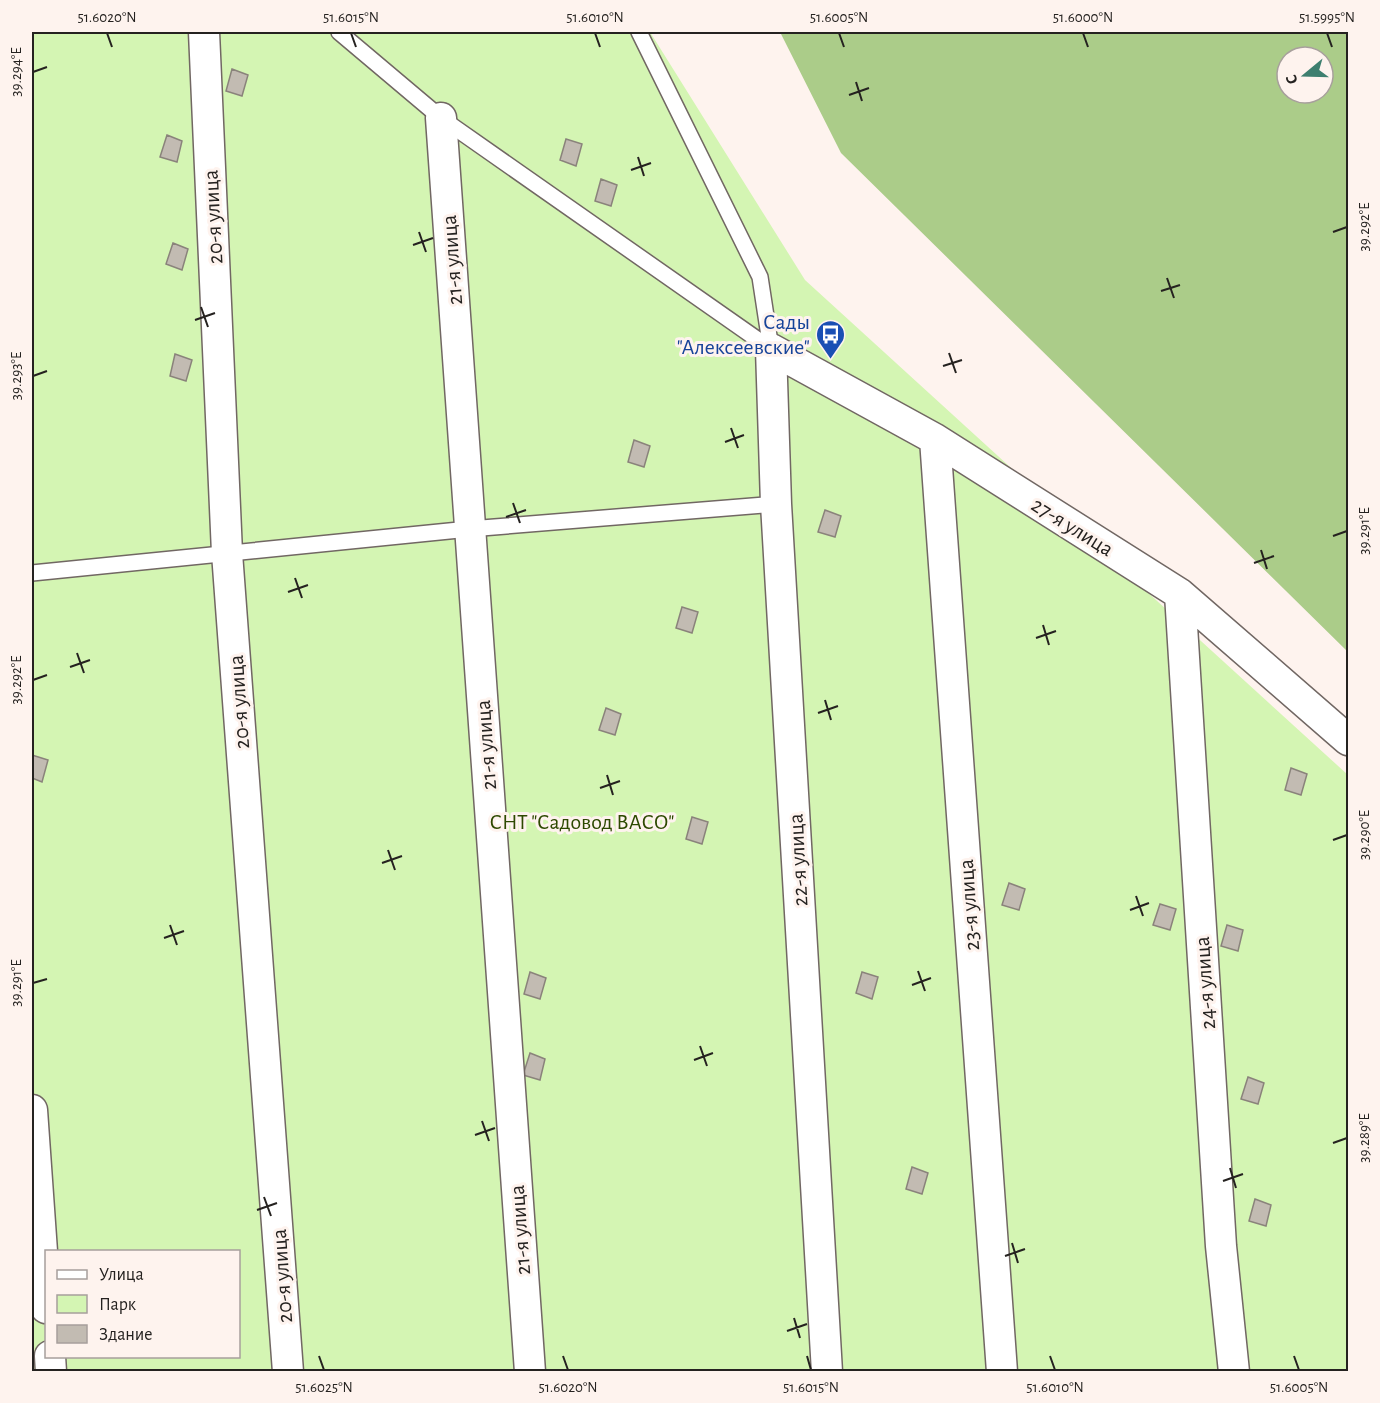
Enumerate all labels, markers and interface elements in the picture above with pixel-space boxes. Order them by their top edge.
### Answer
text: 51.6020°N [77,10,137,25]
text: 51.6015°N [323,10,379,25]
text: 51.6010°N [566,10,624,25]
text: 51.6005°N [810,10,868,25]
text: 51.6000°N [1053,10,1113,25]
text: 51.5995°N [1299,10,1355,25]
north arrow [1275,45,1335,105]
text: 39.294°E [9,47,24,97]
text: С [1283,73,1301,86]
street label: 20-я улица [200,169,226,265]
text: 39.292°E [1357,203,1372,252]
street label: 21-я улица [438,214,466,306]
place label: Сады "Алексеевские" [677,311,810,358]
bus stop icon: Сады "Алексеевские" [815,318,847,360]
text: 39.293°E [9,352,24,400]
street label: 27-я улица [1028,493,1117,561]
text: 39.291°E [1357,507,1372,555]
street label: 20-я улица [225,654,253,750]
text: 39.292°E [9,656,24,705]
street label: 21-я улица [472,699,500,791]
text: 39.290°E [1357,810,1372,860]
park label: СНТ "Садовод ВАСО" [490,811,674,833]
street label: 22-я улица [785,813,811,907]
street label: 23-я улица [955,858,983,952]
street label: 24-я улица [1191,936,1219,1030]
text: 39.291°E [9,959,24,1007]
text: 39.289°E [1357,1113,1372,1163]
street label: 21-я улица [506,1184,534,1276]
street label: 20-я улица [268,1228,296,1324]
legend [45,1250,240,1358]
text: Улица [99,1266,144,1284]
text: Парк [99,1296,137,1314]
text: Здание [99,1326,153,1344]
text: 51.6025°N [295,1380,353,1395]
text: 51.6020°N [538,1380,598,1395]
text: 51.6015°N [783,1380,839,1395]
text: 51.6010°N [1026,1380,1084,1395]
text: 51.6005°N [1270,1380,1328,1395]

